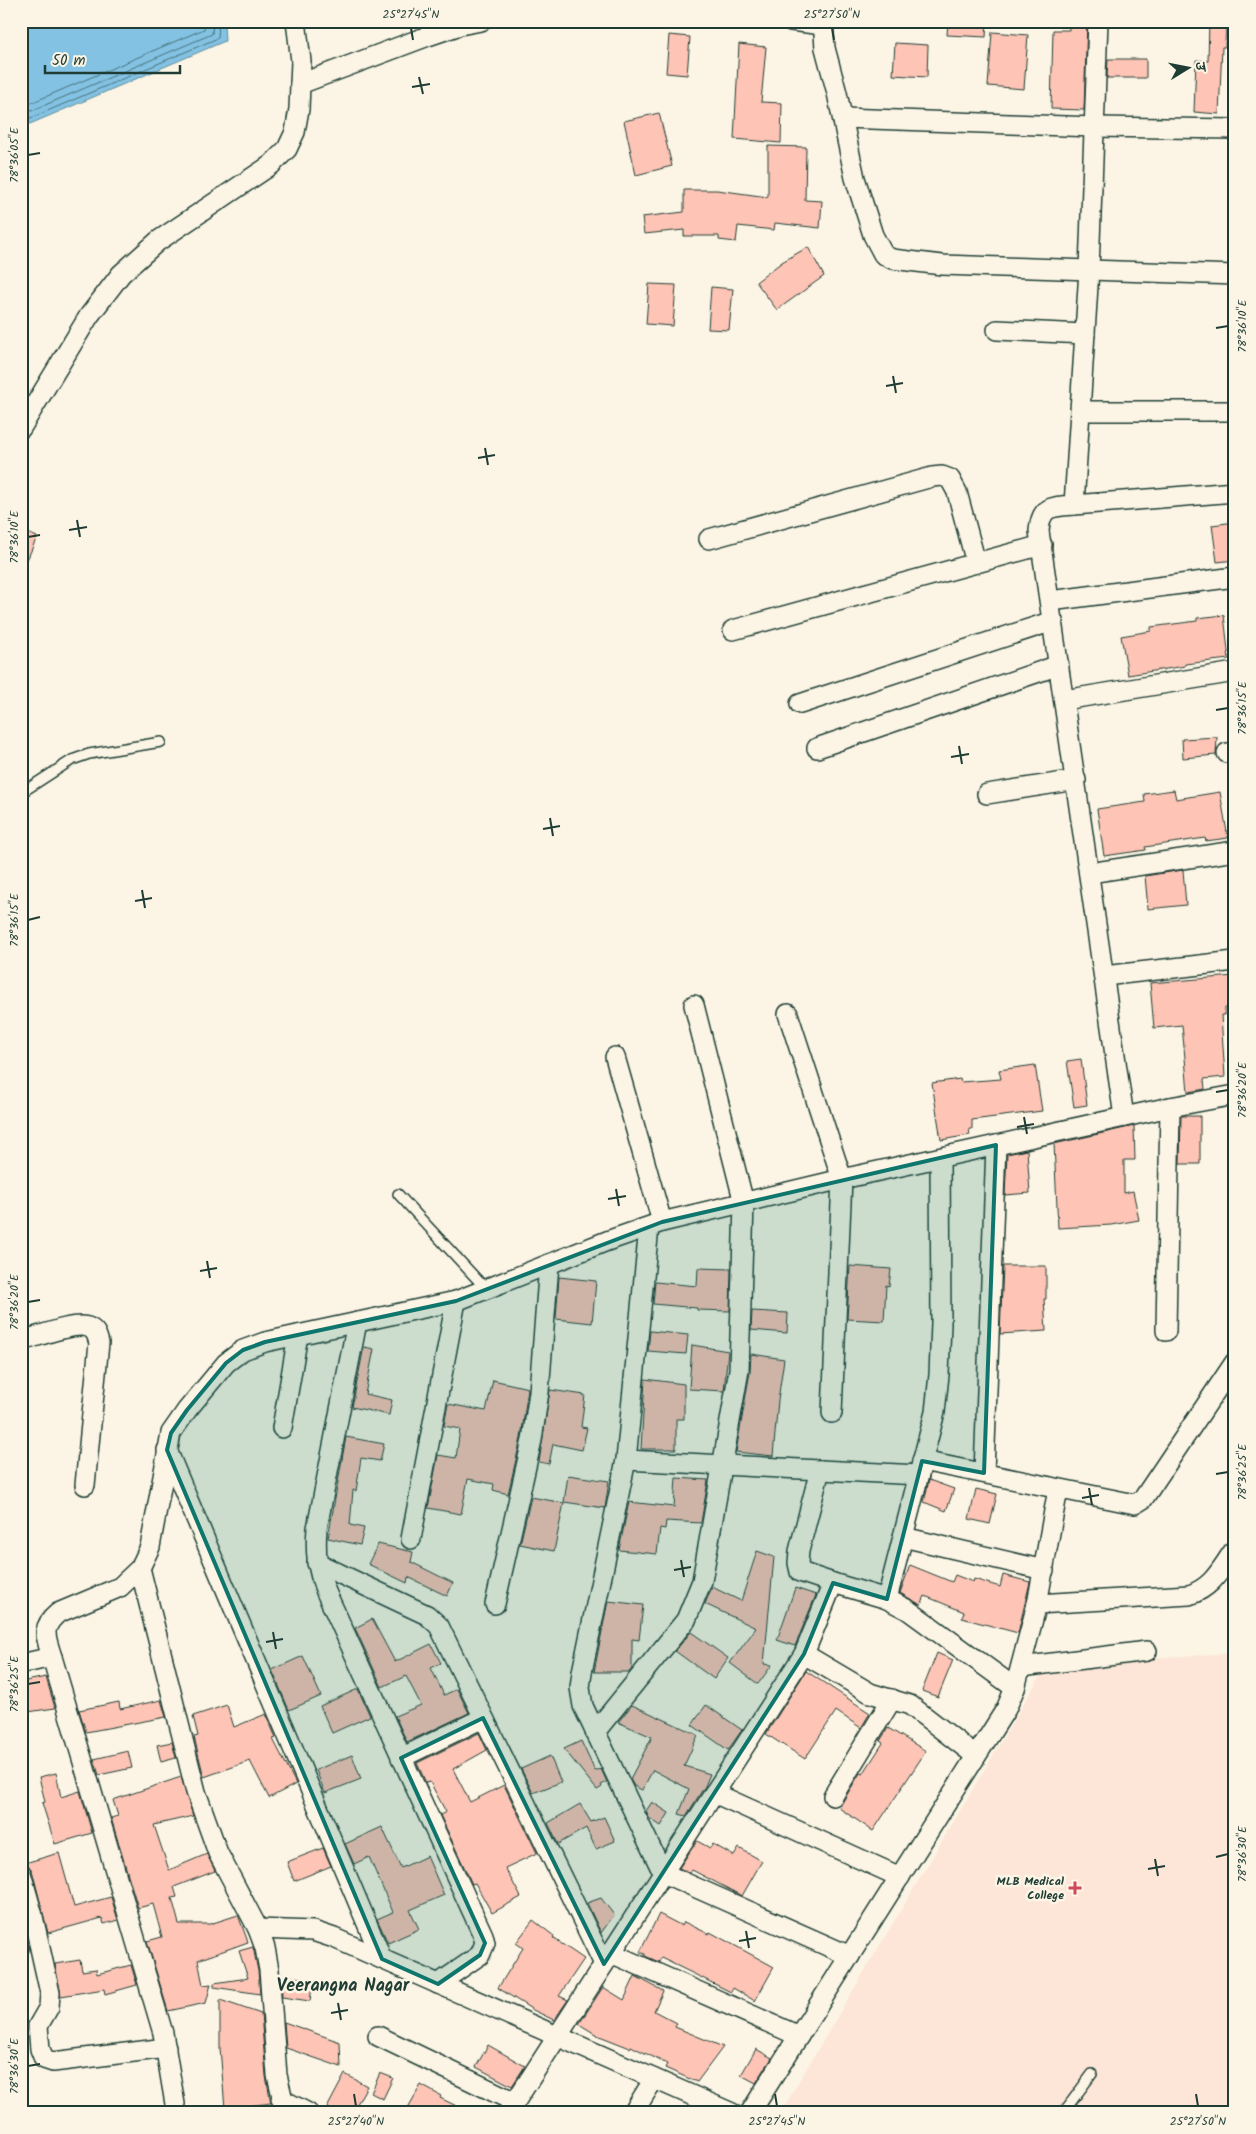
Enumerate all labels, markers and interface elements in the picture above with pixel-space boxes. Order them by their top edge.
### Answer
text: 25°27'45"N [383,5,439,24]
text: 25°27'50"N [804,5,860,24]
scale bar [45,42,180,74]
north arrow [1164,42,1214,92]
text: 50 m [52,49,86,73]
text: उ [1188,60,1212,75]
text: 78°36'05"E [5,126,24,183]
text: 78°36'10"E [1233,299,1252,352]
text: 78°36'10"E [5,510,24,563]
text: 78°36'15"E [1233,680,1252,735]
text: 78°36'15"E [5,892,24,947]
text: 78°36'20"E [1233,1061,1252,1118]
text: 78°36'20"E [5,1273,24,1330]
text: 78°36'25"E [1233,1443,1252,1500]
text: 78°36'25"E [5,1655,24,1712]
text: 78°36'30"E [1233,1825,1252,1882]
place label: MLB Medical College [997,1872,1065,1905]
marker: MLB Medical College [1068,1881,1082,1895]
district label: Veerangna Nagar [277,1972,411,2001]
text: 78°36'30"E [5,2037,24,2094]
text: 25°27'40"N [328,2112,384,2131]
text: 25°27'45"N [749,2112,805,2131]
text: 25°27'50"N [1170,2112,1226,2131]

